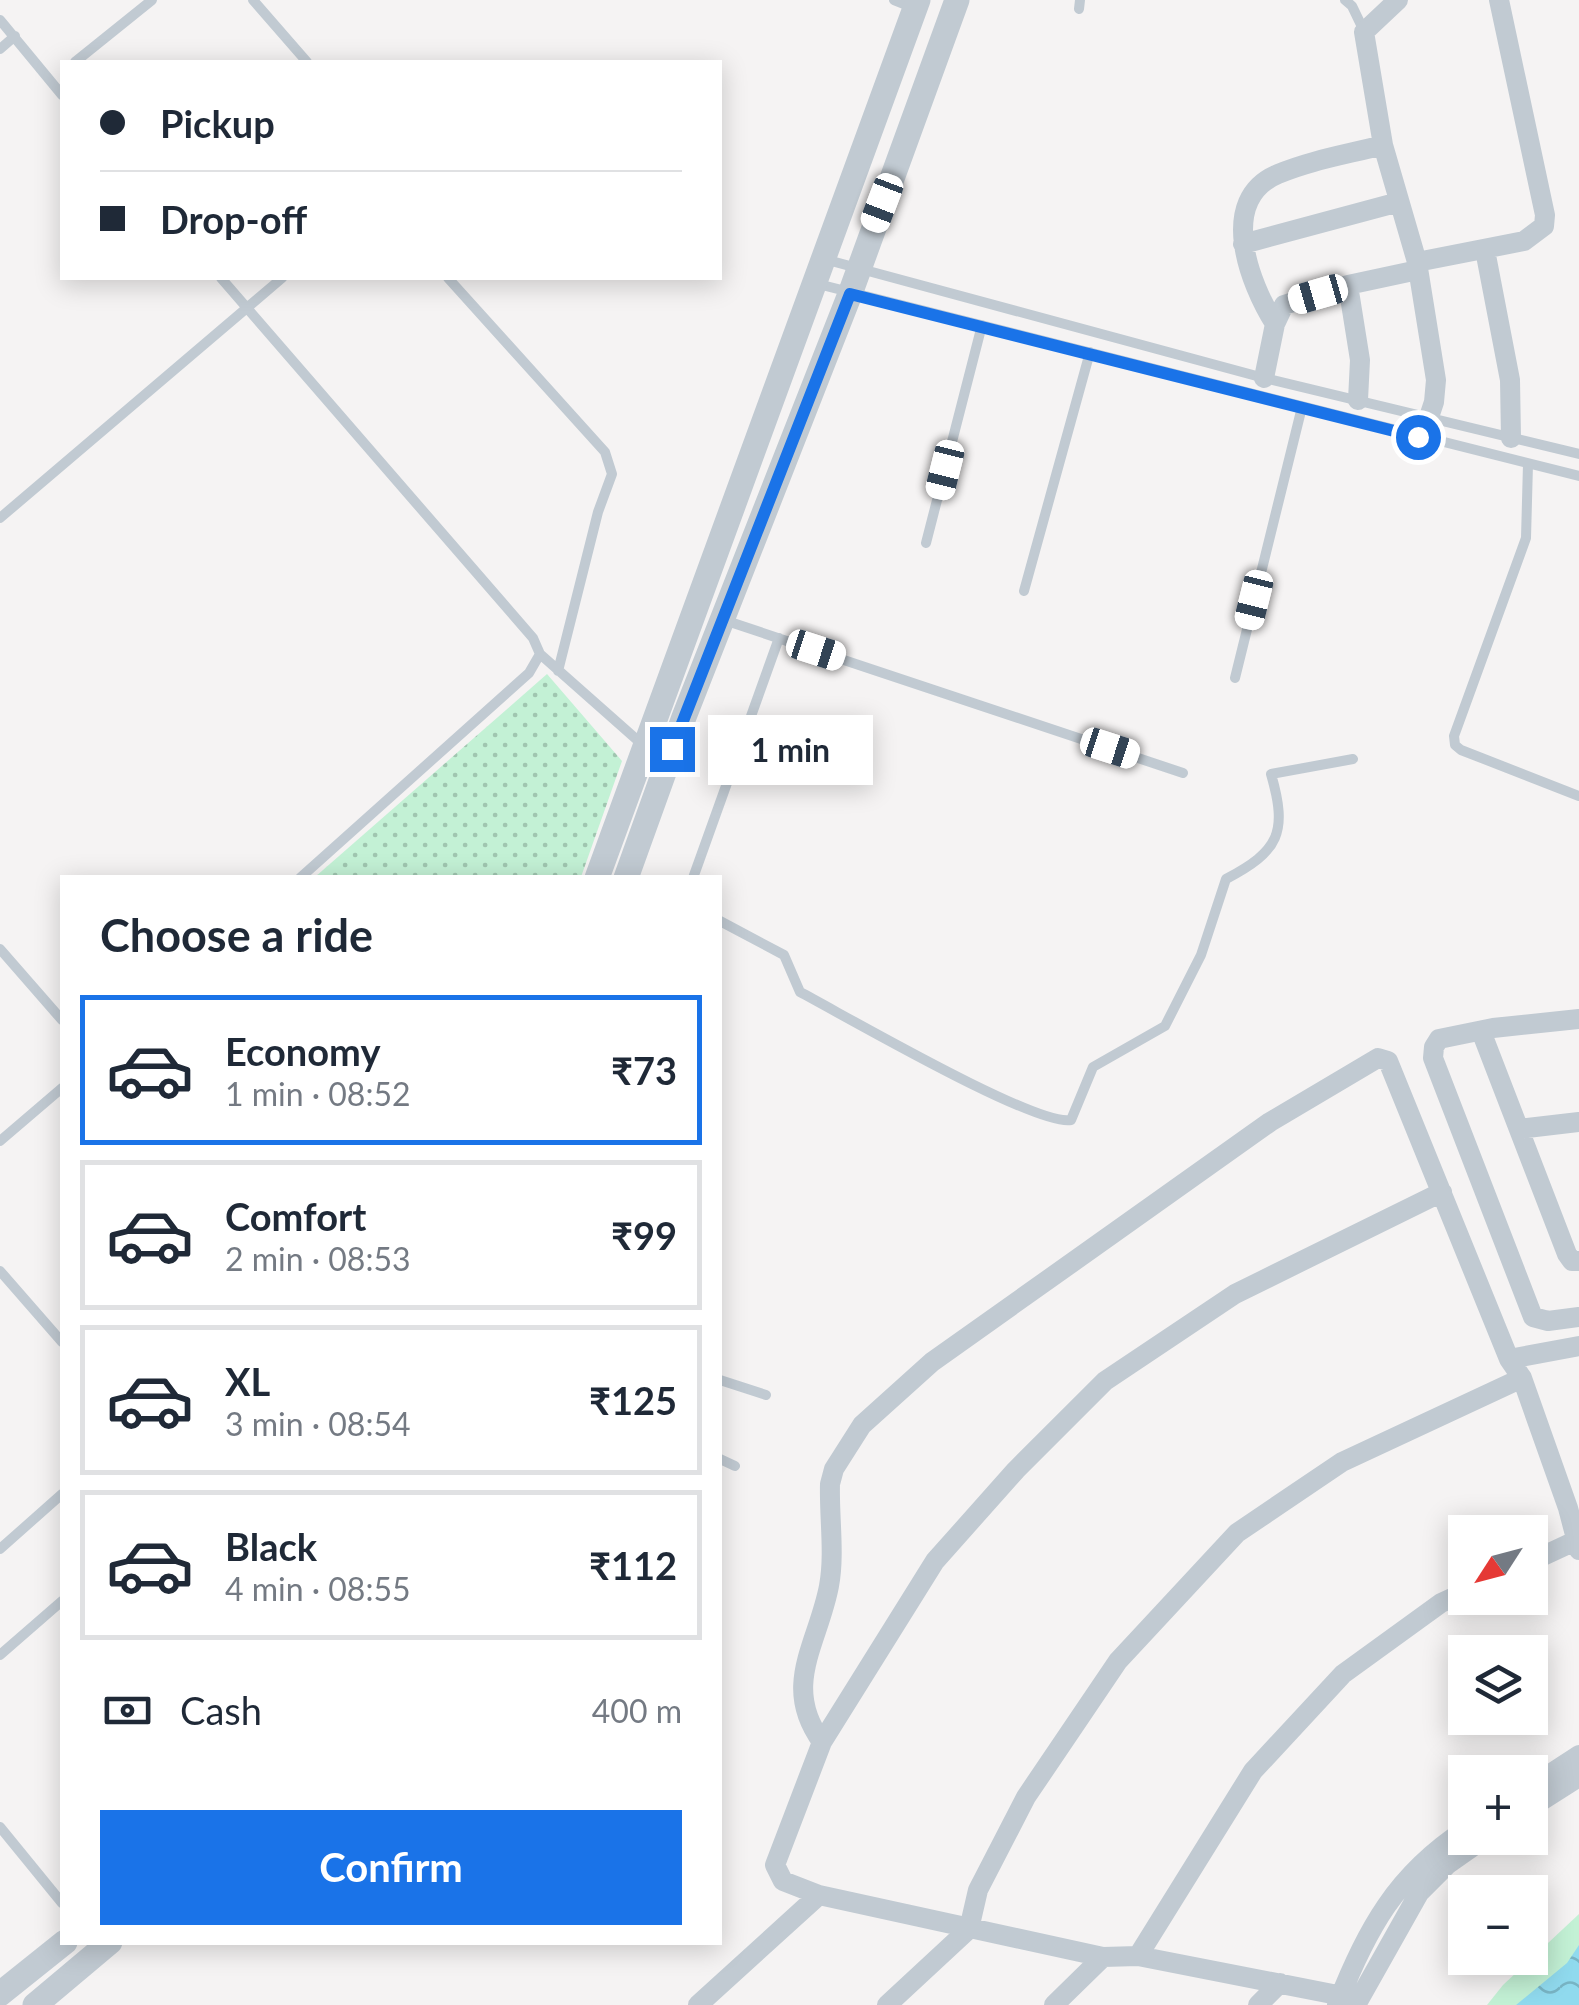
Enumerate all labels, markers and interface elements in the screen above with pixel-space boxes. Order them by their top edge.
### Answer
text: Pickup [160,100,275,146]
car [857,170,907,236]
text: Drop-off [160,196,307,242]
car [1285,271,1351,317]
route start [1396,415,1441,460]
car [923,437,967,503]
car [1232,567,1276,633]
car [783,626,849,674]
callout: 1 min [707,714,872,784]
car [1077,724,1143,772]
route end [650,727,695,772]
text: 1 min [751,730,830,769]
text: Choose a ride [100,908,373,962]
icon: car [105,1025,195,1115]
text: Economy [225,1028,380,1074]
text: ₹73 [611,1047,677,1093]
text: 1 min · 08:52 [225,1074,411,1113]
icon: car [105,1190,195,1280]
text: Comfort [225,1193,366,1239]
text: ₹99 [611,1212,677,1258]
text: 2 min · 08:53 [225,1239,411,1278]
icon: car [105,1355,195,1445]
text: XL [225,1358,270,1404]
text: ₹125 [589,1377,677,1423]
text: 3 min · 08:54 [225,1404,411,1443]
north arrow [1448,1515,1548,1615]
map controls [1448,1515,1548,1975]
icon: car [105,1520,195,1610]
text: Black [225,1523,317,1569]
text: ₹112 [589,1542,677,1588]
text: 4 min · 08:55 [225,1569,411,1608]
button: layers [1448,1635,1548,1735]
icon: cash [100,1683,155,1738]
text: Cash [180,1687,262,1733]
text: 400 m [592,1691,682,1730]
button: + [1448,1755,1548,1855]
button: Confirm [100,1810,682,1925]
button: − [1448,1875,1548,1975]

